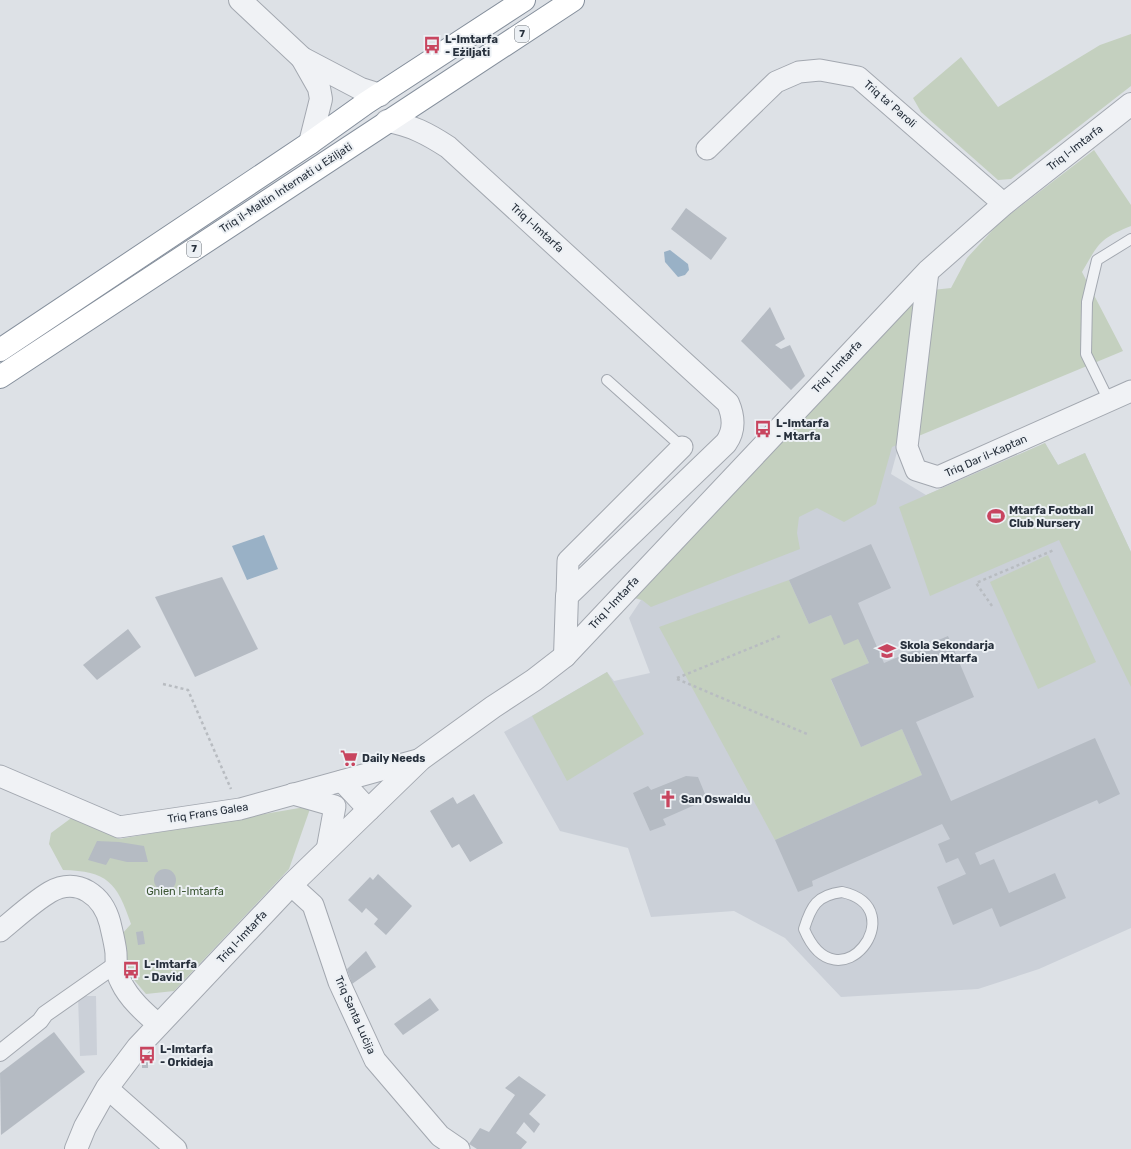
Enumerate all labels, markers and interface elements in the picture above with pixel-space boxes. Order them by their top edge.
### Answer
road number: 7 [515,26,529,42]
place label: L-Imtarfa - Eżiljati [445,33,498,59]
bus stop icon: L-Imtarfa - Eżiljati [422,35,442,55]
street label: Triq ta' Paroli [861,78,919,130]
street label: Triq l-Imtarfa [1045,122,1105,174]
street label: Triq il-Maltin Internati u Eżiljati [217,140,355,236]
street label: Triq l-Imtarfa [508,201,566,255]
road number: 7 [187,241,201,257]
street label: Triq l-Imtarfa [809,338,865,396]
place label: L-Imtarfa - Mtarfa [776,417,829,443]
bus stop icon: L-Imtarfa - Mtarfa [753,419,773,439]
street label: Triq Dar il-Kaptan [943,432,1029,480]
place label: Mtarfa Football Club Nursery [1009,504,1093,530]
sports icon: Mtarfa Football Club Nursery [986,506,1006,526]
street label: Triq l-Imtarfa [586,574,642,632]
place label: Skola Sekondarja Subien Mtarfa [900,639,994,665]
school or university icon: Skola Sekondarja Subien Mtarfa [877,641,897,661]
supermarket icon: Daily Needs [339,748,359,768]
place label: Daily Needs [362,752,425,765]
church icon: San Oswaldu [658,789,678,809]
place label: San Oswaldu [681,793,751,806]
street label: Triq Frans Galea [167,800,249,826]
park label: Gnien l-Imtarfa [146,885,224,898]
street label: Triq l-Imtarfa [214,908,270,966]
place label: L-Imtarfa - David [144,958,197,984]
bus stop icon: L-Imtarfa - David [121,960,141,980]
street label: Triq Santa Luċija [332,974,378,1056]
place label: L-Imtarfa - Orkideja [160,1043,213,1069]
bus stop icon: L-Imtarfa - Orkideja [137,1045,157,1065]

